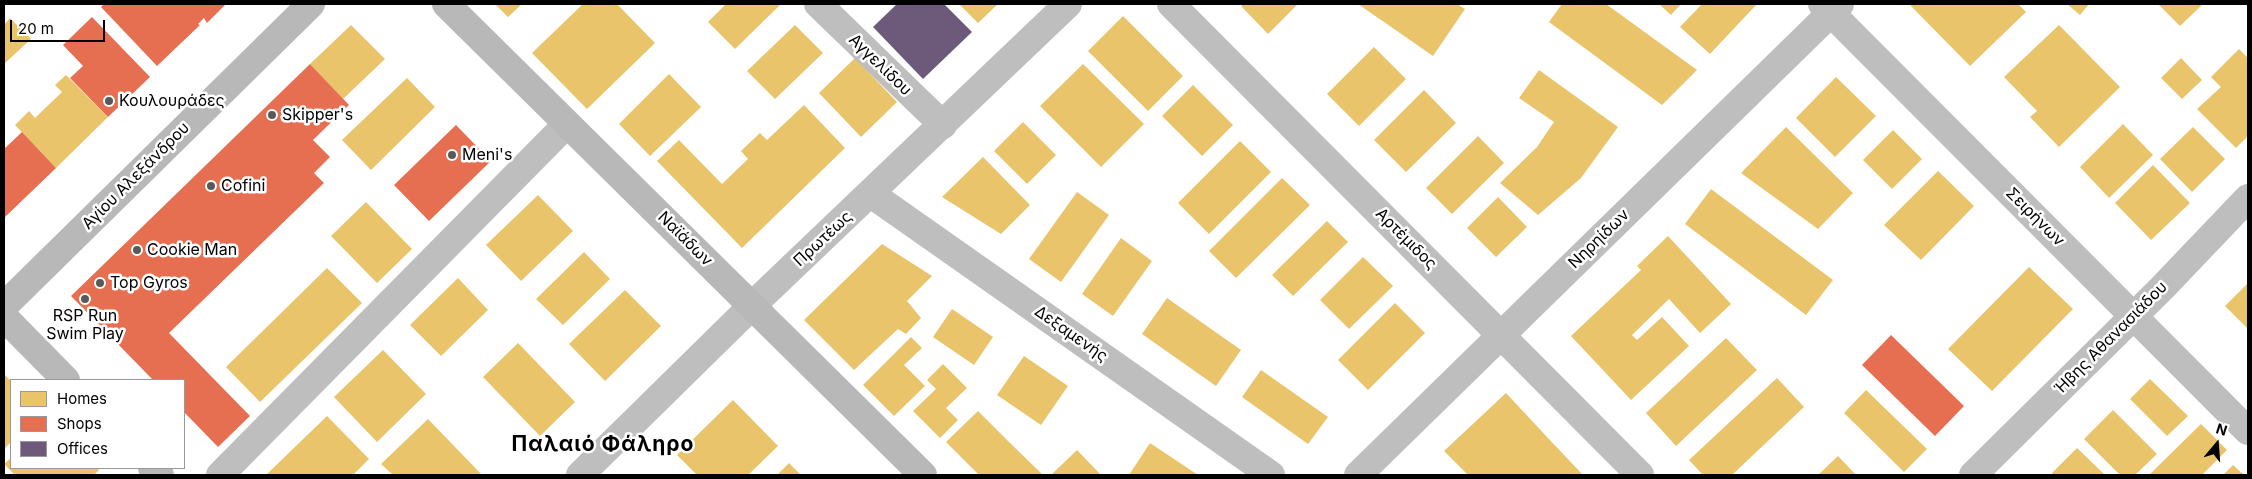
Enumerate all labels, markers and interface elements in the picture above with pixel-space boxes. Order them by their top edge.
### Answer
scale bar [12,10,108,42]
text: 20 m [18,19,54,38]
street label: Αγγελίδου [845,30,915,100]
place label: Κουλουράδες [119,91,225,111]
marker: Κουλουράδες [103,95,115,107]
place label: Skipper's [282,105,353,125]
marker: Skipper's [266,109,278,121]
street label: Αγίου Αλεξάνδρου [78,118,194,234]
place label: Meni's [462,145,512,165]
marker: Meni's [446,149,458,161]
place label: Cofini [221,176,265,196]
marker: Cofini [205,180,217,192]
street label: Σειρήνων [2002,184,2068,250]
street label: Αρτέμιδος [1371,204,1441,274]
street label: Νηρηίδων [1565,205,1633,273]
street label: Πρωτέως [790,207,856,271]
street label: Ναϊάδων [654,208,716,270]
place label: Cookie Man [147,240,237,260]
marker: Cookie Man [131,244,143,256]
place label: Top Gyros [110,273,188,293]
marker: Top Gyros [94,277,106,289]
street label: Ήβης Αθανασιάδου [2051,278,2171,398]
marker: RSP Run Swim Play [79,293,91,305]
street label: Δεξαμενής [1031,302,1111,366]
place label: RSP Run Swim Play [46,306,124,344]
legend [10,379,185,469]
text: Homes [57,389,107,408]
text: Shops [57,414,102,433]
north arrow [2192,419,2242,469]
text: N [2214,420,2229,439]
district label: Παλαιό Φάληρο [510,432,696,458]
text: Offices [57,439,108,458]

